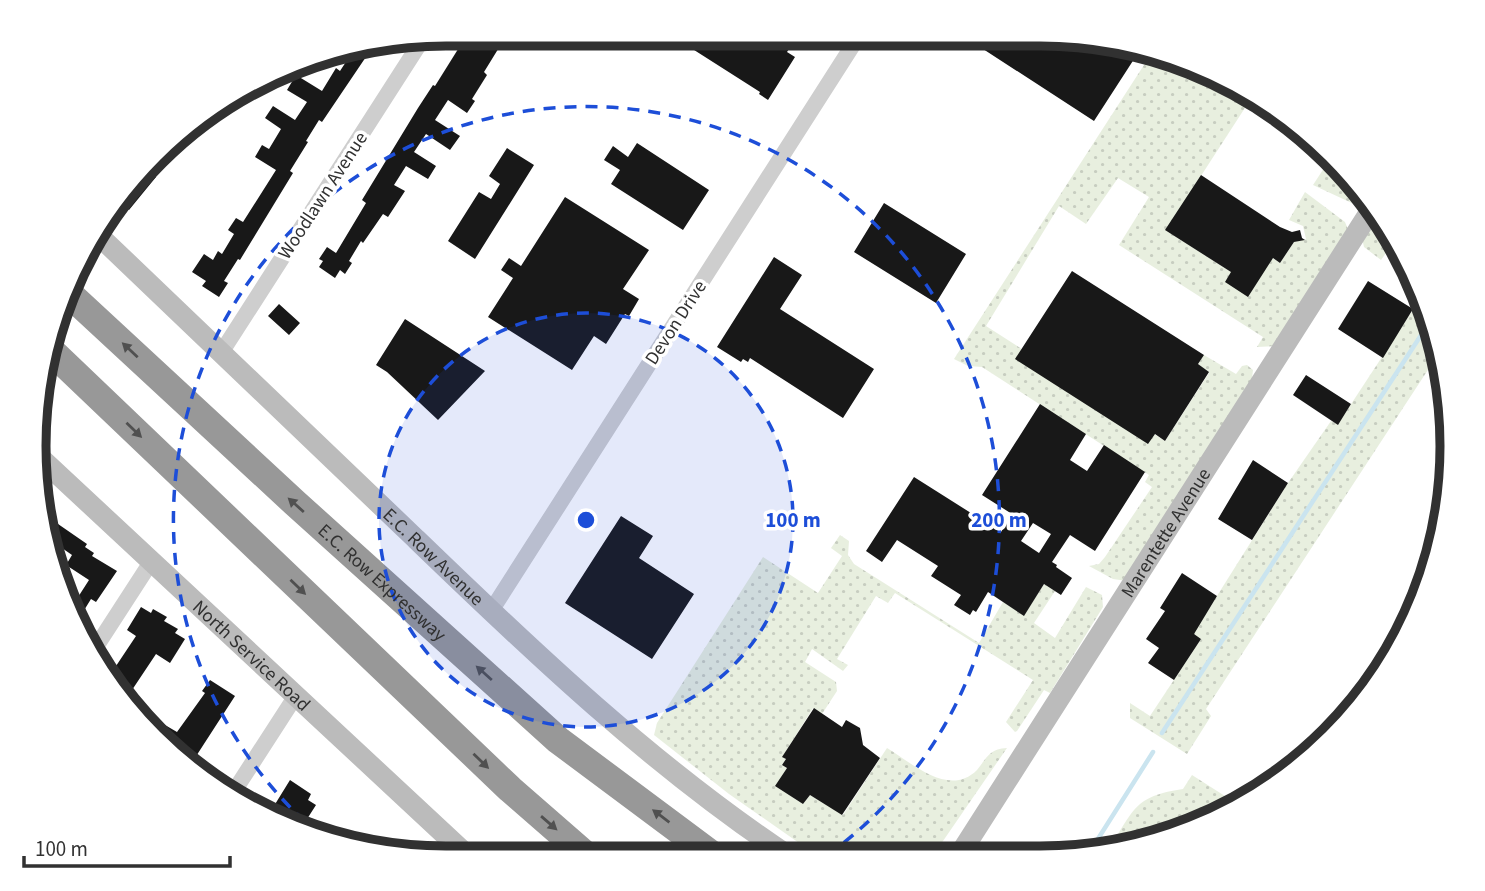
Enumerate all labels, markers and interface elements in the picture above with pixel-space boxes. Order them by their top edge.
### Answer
street label: Woodlawn Avenue [272,127,375,265]
street label: Devon Drive [639,275,714,370]
one-way arrow [121,342,139,358]
one-way arrow [125,422,142,438]
street label: Marentette Avenue [1115,463,1218,603]
one-way arrow [287,497,305,513]
street label: E.C. Row Avenue [376,502,489,612]
text: 100 m [765,505,821,535]
text: 200 m [971,505,1027,535]
centre of rings [574,508,598,532]
street label: E.C. Row Expressway [311,518,452,648]
one-way arrow [290,579,307,596]
street label: North Service Road [186,594,316,718]
one-way arrow [475,665,493,681]
one-way arrow [472,753,489,770]
one-way arrow [651,809,670,823]
one-way arrow [540,815,558,831]
scale bar [24,824,231,868]
text: 100 m [35,834,88,864]

